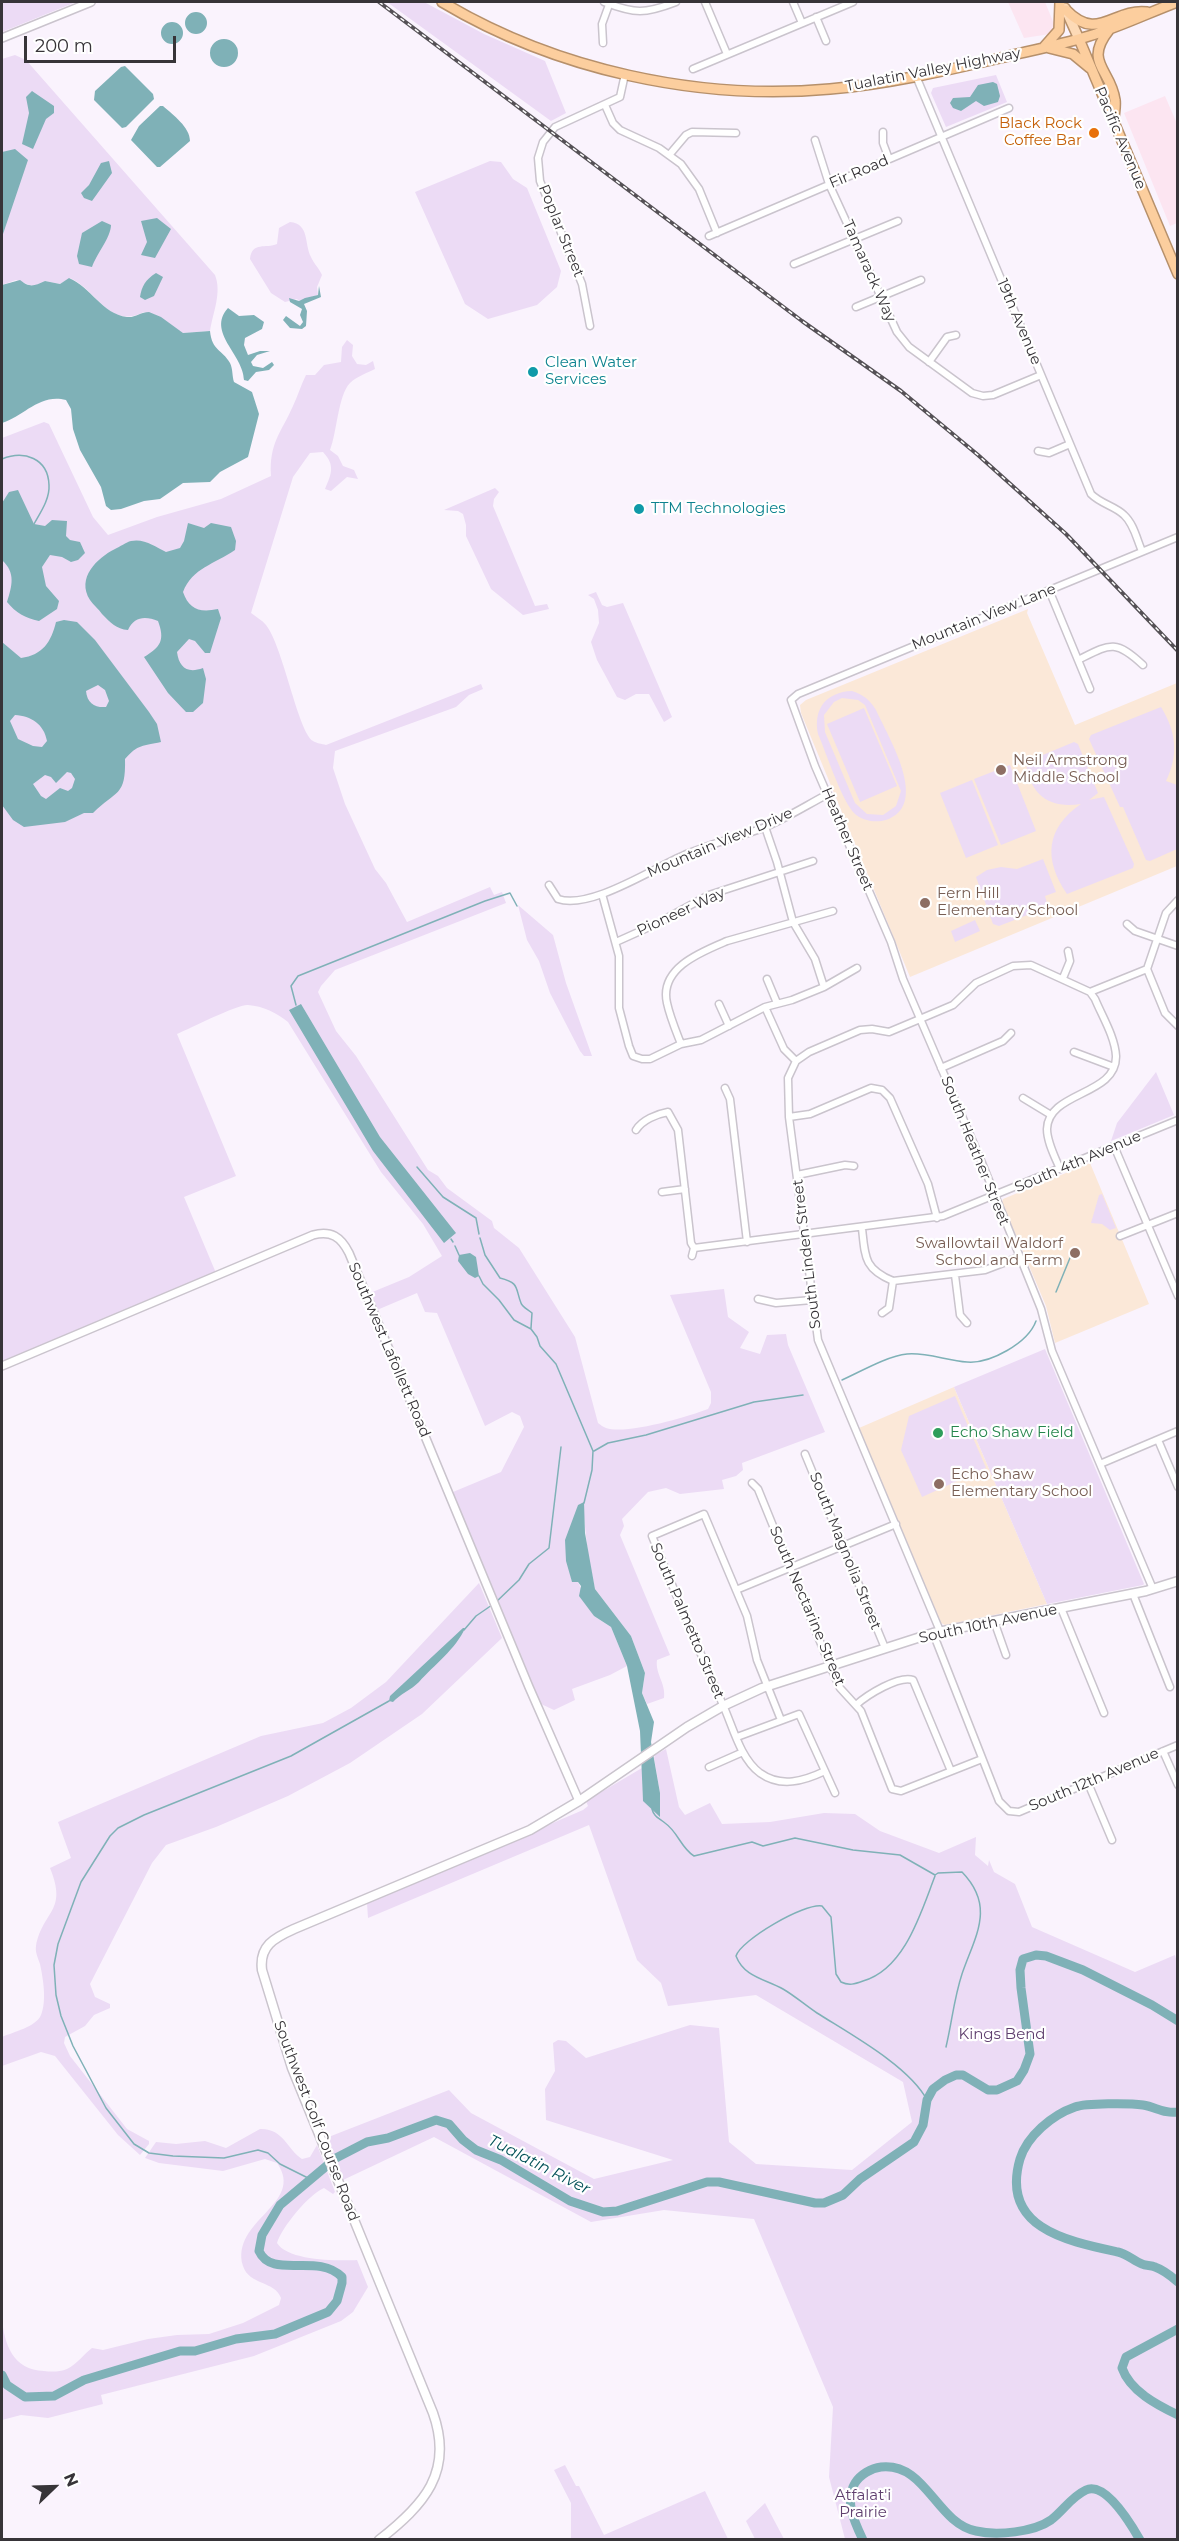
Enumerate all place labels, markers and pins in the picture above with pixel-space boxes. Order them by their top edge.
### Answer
place label: Black Rock Coffee Bar [999,115,1082,150]
marker: Black Rock Coffee Bar [1087,126,1101,140]
place label: Clean Water Services [545,354,637,389]
marker: Clean Water Services [526,365,540,379]
place label: TTM Technologies [651,500,786,518]
marker: TTM Technologies [632,502,646,516]
place label: Neil Armstrong Middle School [1013,752,1128,787]
marker: Neil Armstrong Middle School [994,763,1008,777]
place label: Fern Hill Elementary School [937,885,1078,920]
marker: Fern Hill Elementary School [918,896,932,910]
place label: Swallowtail Waldorf School and Farm [916,1235,1063,1270]
marker: Swallowtail Waldorf School and Farm [1068,1246,1082,1260]
place label: Echo Shaw Field [950,1424,1074,1442]
marker: Echo Shaw Field [931,1426,945,1440]
place label: Echo Shaw Elementary School [951,1466,1092,1501]
marker: Echo Shaw Elementary School [932,1477,946,1491]

